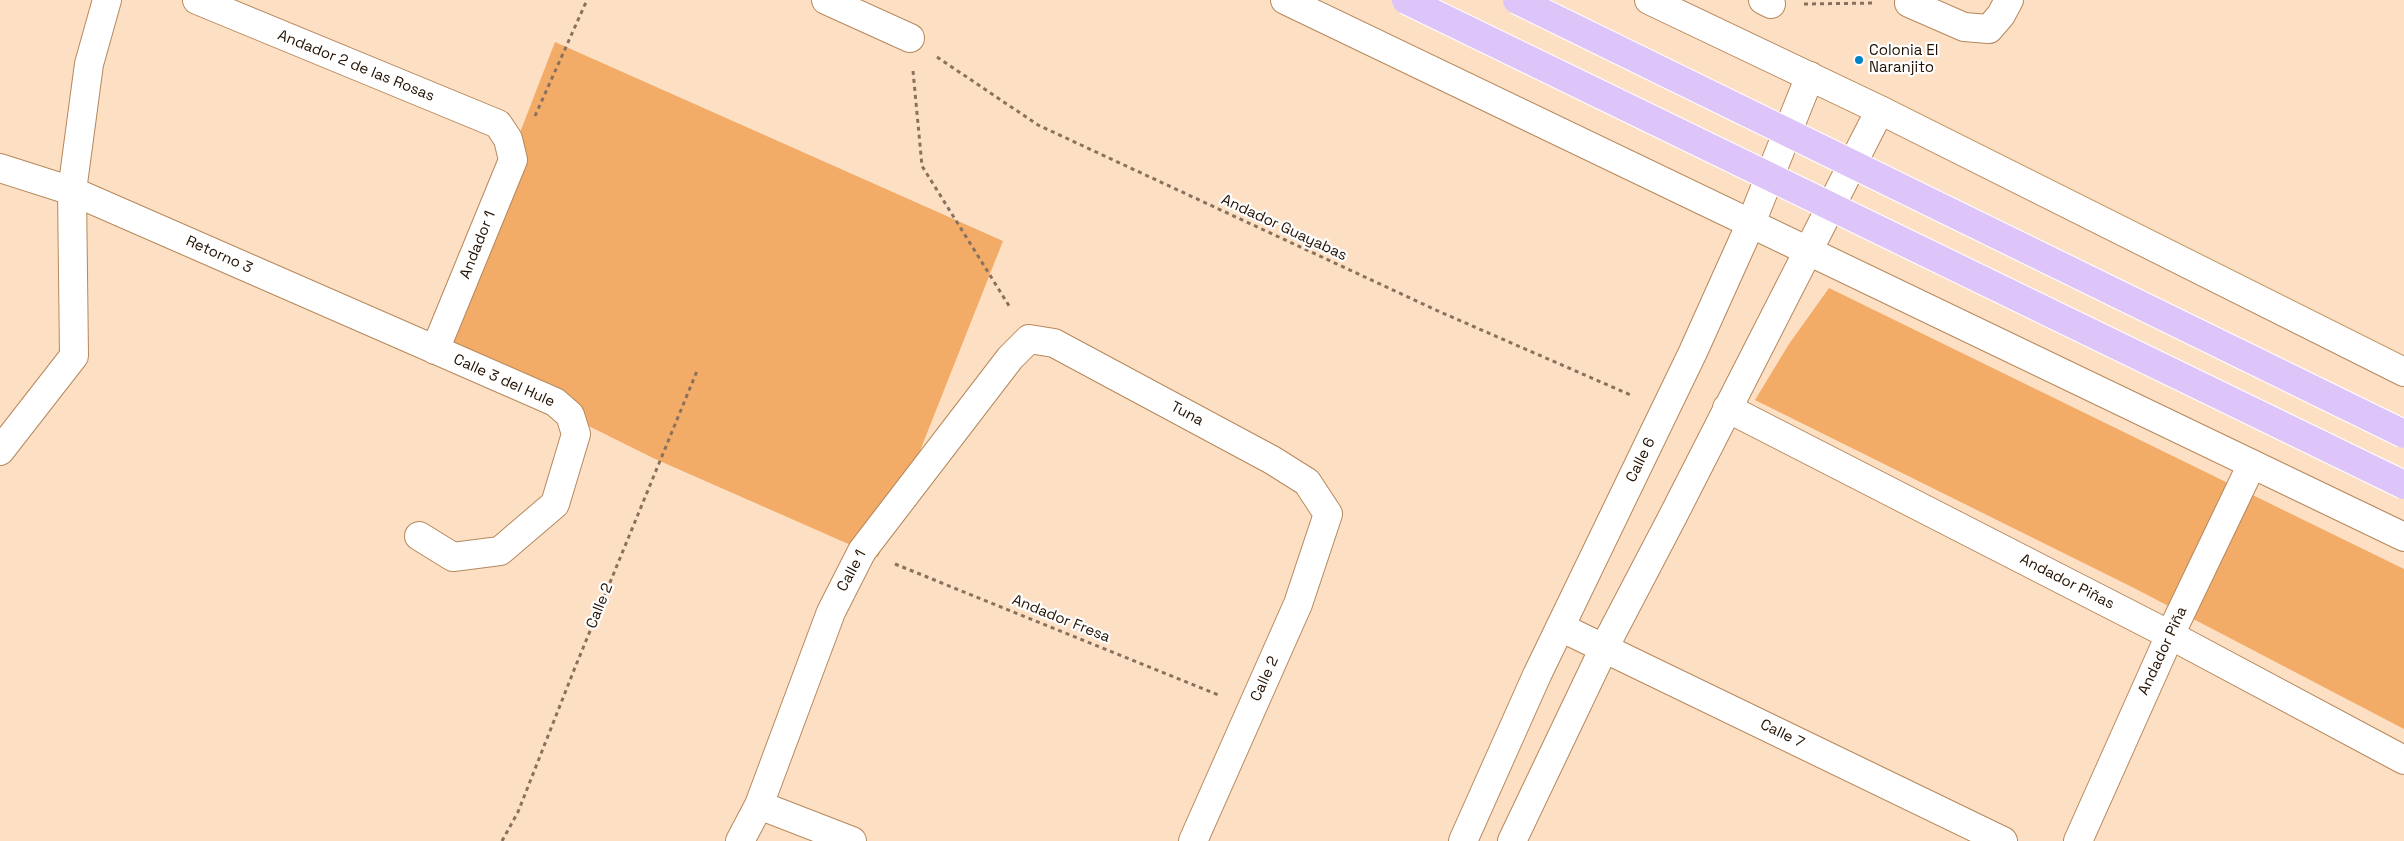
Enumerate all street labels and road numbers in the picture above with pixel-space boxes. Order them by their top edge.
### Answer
street label: Andador 2 de las Rosas [275,26,437,106]
street label: Andador Guayabas [1218,191,1350,265]
street label: Andador 1 [456,209,500,281]
street label: Retorno 3 [183,232,255,278]
street label: Calle 3 del Hule [451,351,557,411]
street label: Tuna [1167,398,1207,430]
street label: Calle 6 [1622,435,1660,485]
street label: Calle 1 [834,547,870,595]
street label: Andador Piñas [2017,550,2117,614]
street label: Calle 2 [583,581,617,631]
street label: Andador Fresa [1009,591,1113,647]
street label: Andador Piña [2135,604,2191,698]
street label: Calle 2 [1247,654,1283,704]
street label: Calle 7 [1757,716,1807,752]

